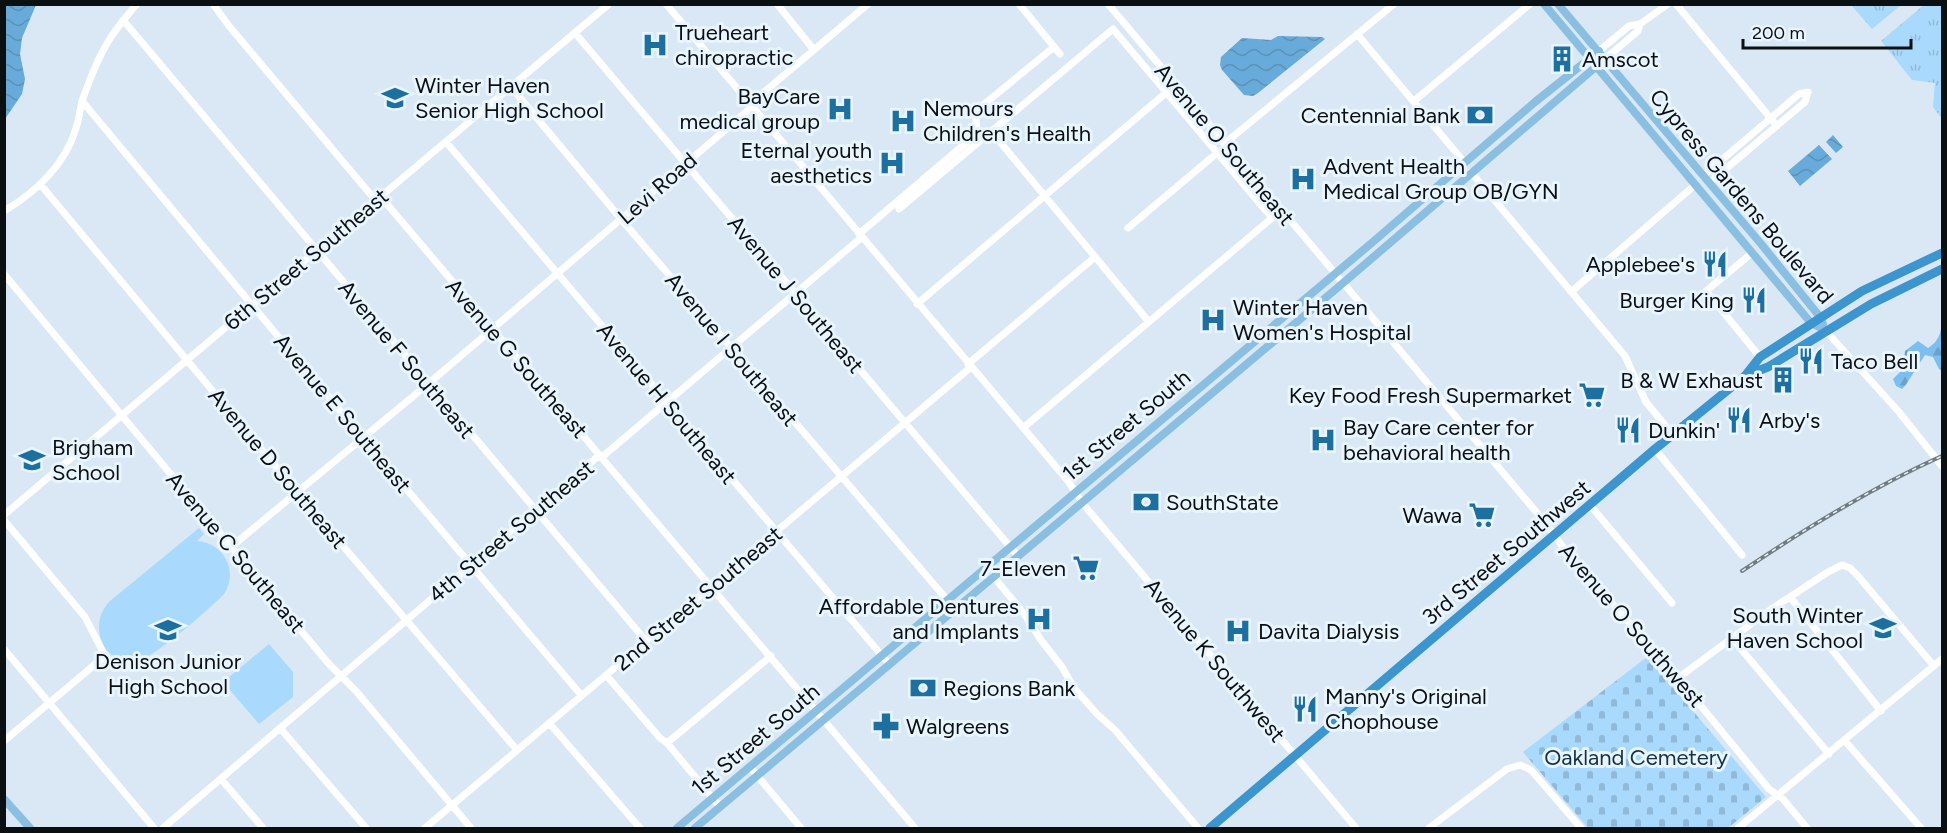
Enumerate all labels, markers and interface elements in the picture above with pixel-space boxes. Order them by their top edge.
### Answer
scale bar [1743,12,1911,50]
place label: Trueheart chiropractic [675,19,793,71]
text: 200 m [1752,22,1805,44]
hospital icon: Trueheart chiropractic [640,30,670,60]
building icon: Amscot [1547,44,1577,74]
place label: Amscot [1582,46,1659,73]
street label: Avenue O Southeast [1149,58,1300,231]
place label: Winter Haven Senior High School [415,72,604,124]
school or university icon: Winter Haven Senior High School [380,83,410,113]
place label: BayCare medical group [679,83,820,135]
street label: Cypress Gardens Boulevard [1644,84,1839,309]
hospital icon: BayCare medical group [825,94,855,124]
place label: Nemours Children's Health [923,95,1091,147]
bank icon: Centennial Bank [1465,100,1495,130]
place label: Centennial Bank [1301,102,1460,129]
hospital icon: Nemours Children's Health [888,106,918,136]
place label: Eternal youth aesthetics [741,137,872,189]
street label: Levi Road [612,147,702,230]
hospital icon: Eternal youth aesthetics [877,148,907,178]
place label: Advent Health Medical Group OB/GYN [1323,153,1559,205]
hospital icon: Advent Health Medical Group OB/GYN [1288,164,1318,194]
street label: 6th Street Southeast [219,183,394,336]
street label: Avenue J Southeast [722,210,869,379]
restaurant icon: Applebee's [1700,249,1730,279]
place label: Applebee's [1586,251,1695,278]
street label: Avenue I Southeast [660,267,804,432]
street label: Avenue G Southeast [440,273,593,444]
street label: Avenue F Southeast [333,275,481,444]
restaurant icon: Burger King [1739,285,1769,315]
place label: Burger King [1619,287,1734,314]
place label: Winter Haven Women's Hospital [1233,294,1411,346]
hospital icon: Winter Haven Women's Hospital [1198,305,1228,335]
street label: Avenue H Southeast [591,317,742,490]
street label: Avenue E Southeast [268,328,417,498]
restaurant icon: Taco Bell [1796,346,1826,376]
place label: Taco Bell [1831,348,1918,375]
street label: 1st Street South [1057,364,1196,487]
building icon: B & W Exhaust [1768,365,1798,395]
place label: B & W Exhaust [1620,367,1763,394]
supermarket icon: Key Food Fresh Supermarket [1577,380,1607,410]
place label: Key Food Fresh Supermarket [1289,382,1572,409]
street label: Avenue D Southeast [203,383,353,554]
restaurant icon: Arby's [1724,405,1754,435]
place label: Arby's [1759,407,1820,434]
place label: Bay Care center for behavioral health [1343,414,1535,466]
restaurant icon: Dunkin' [1613,415,1643,445]
place label: Dunkin' [1648,417,1720,444]
hospital icon: Bay Care center for behavioral health [1308,425,1338,455]
place label: Brigham School [52,434,133,486]
school or university icon: Brigham School [17,445,47,475]
street label: 4th Street Southeast [423,454,600,608]
street label: Avenue C Southeast [160,466,311,638]
street label: 3rd Street Southwest [1417,474,1596,631]
bank icon: SouthState [1131,487,1161,517]
place label: SouthState [1166,489,1278,516]
supermarket icon: Wawa [1467,500,1497,530]
place label: Wawa [1403,502,1462,529]
street label: 2nd Street Southeast [609,520,788,676]
street label: Avenue O Southwest [1553,538,1710,713]
supermarket icon: 7-Eleven [1071,553,1101,583]
place label: 7-Eleven [980,555,1066,582]
street label: Avenue K Southwest [1138,573,1291,748]
place label: Affordable Dentures and Implants [819,593,1019,645]
place label: South Winter Haven School [1726,602,1864,654]
hospital icon: Affordable Dentures and Implants [1024,604,1054,634]
school or university icon: South Winter Haven School [1868,613,1898,643]
school or university icon: Denison Junior High School [153,615,183,645]
hospital icon: Davita Dialysis [1223,616,1253,646]
place label: Davita Dialysis [1258,618,1399,645]
place label: Denison Junior High School [95,648,242,700]
bank icon: Regions Bank [908,673,938,703]
place label: Regions Bank [943,675,1075,702]
street label: 1st Street South [686,678,825,801]
place label: Manny's Original Chophouse [1325,683,1487,735]
restaurant icon: Manny's Original Chophouse [1290,694,1320,724]
pharmacy icon: Walgreens [871,711,901,741]
place label: Walgreens [906,713,1009,740]
park label: Oakland Cemetery [1544,744,1728,771]

